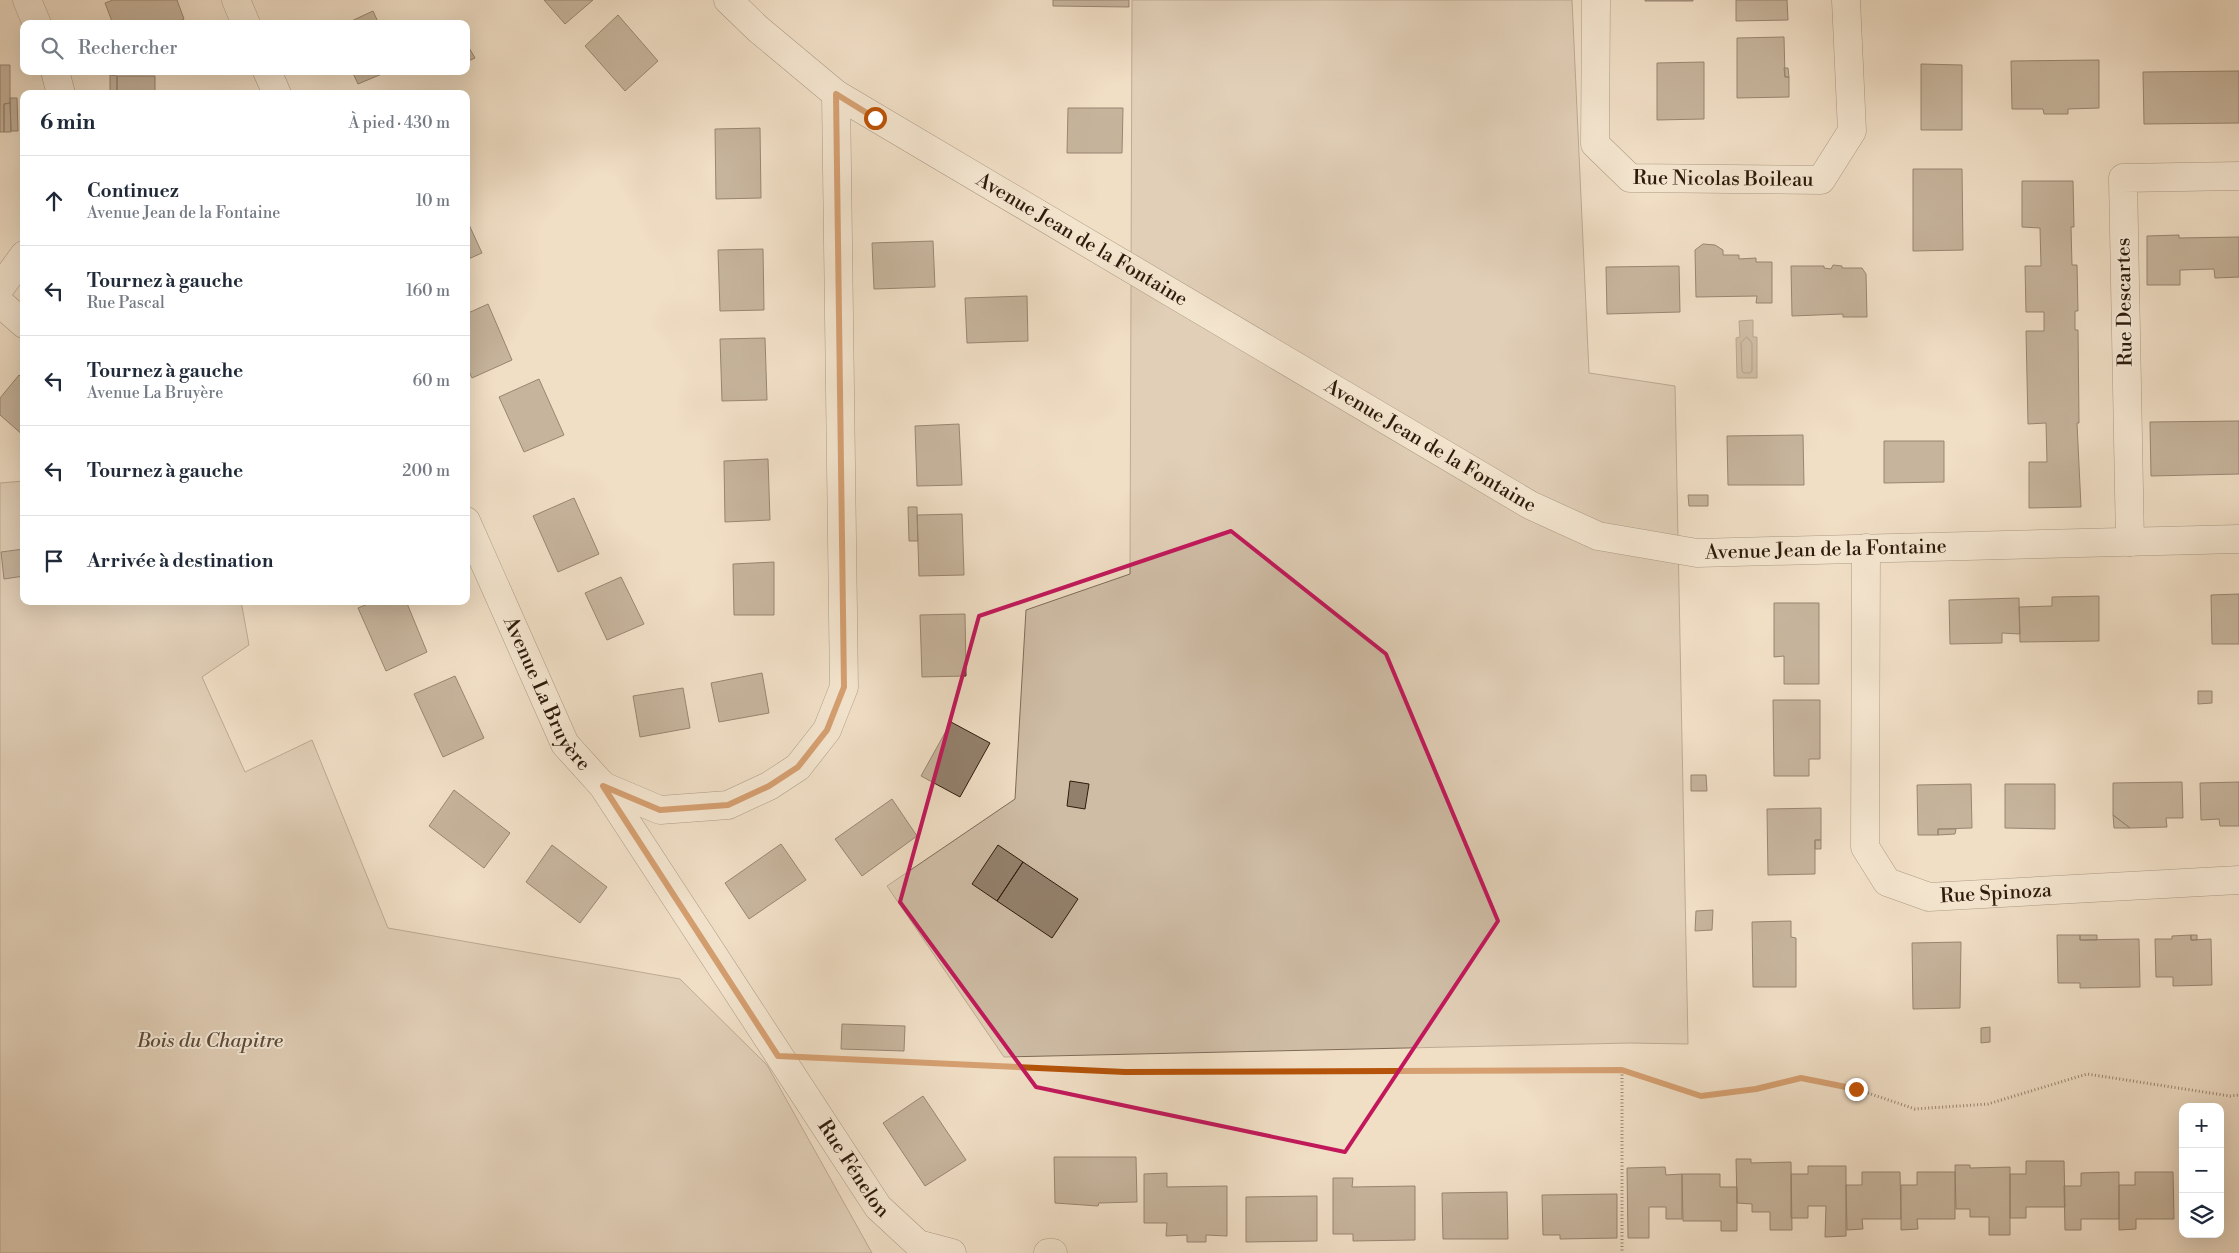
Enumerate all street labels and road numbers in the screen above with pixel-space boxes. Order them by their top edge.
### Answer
street label: Rue Nicolas Boileau [1633,166,1814,192]
street label: Avenue Jean de la Fontaine [971,167,1192,312]
street label: Rue Descartes [2111,237,2139,367]
street label: Avenue Jean de la Fontaine [1319,373,1540,518]
street label: Avenue Jean de la Fontaine [1704,534,1947,565]
street label: Avenue La Bruyère [497,612,596,776]
street label: Rue Spinoza [1939,878,2053,909]
street label: Rue Fénelon [812,1115,894,1224]

